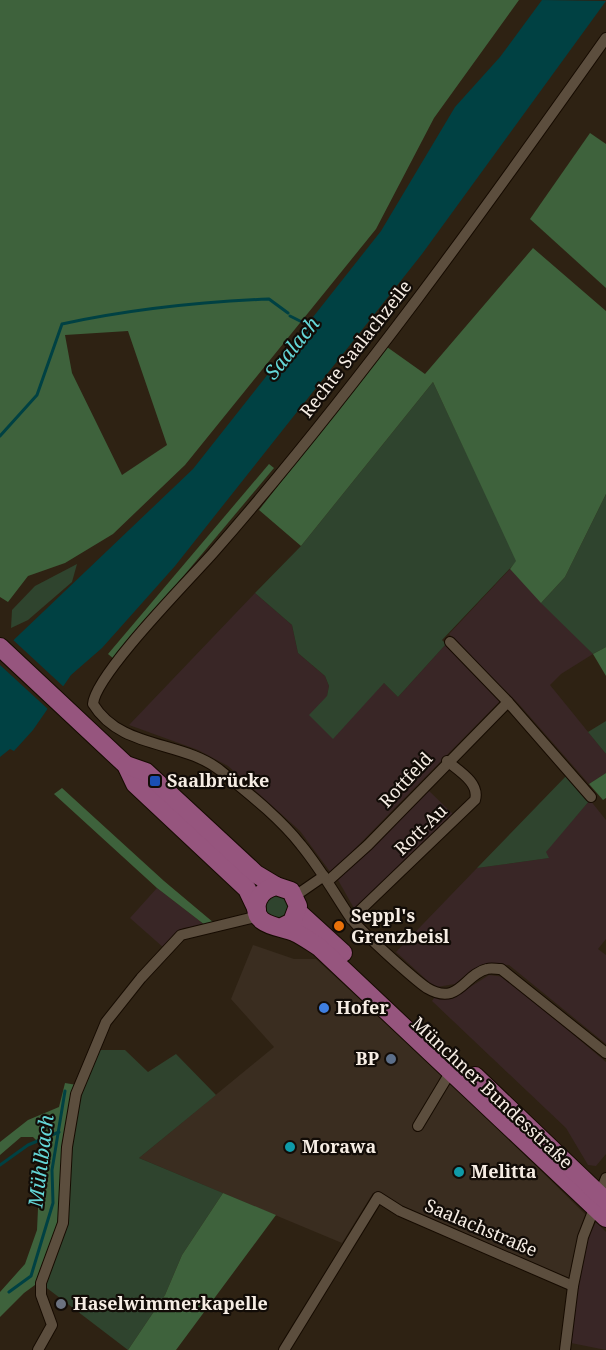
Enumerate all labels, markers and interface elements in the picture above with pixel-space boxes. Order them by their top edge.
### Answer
street label: Rechte Saalachzeile [294,275,416,422]
water label: Saalach [258,311,325,385]
street label: Rottfeld [373,746,437,812]
place label: Saalbrücke [167,768,269,792]
marker: Saalbrücke [148,774,162,788]
street label: Rott-Au [389,798,452,860]
place label: Seppl's Grenzbeisl [351,903,450,948]
marker: Seppl's Grenzbeisl [332,919,346,933]
place label: Hofer [336,995,389,1019]
marker: Hofer [317,1001,331,1015]
street label: Münchner Bundesstraße [407,1011,578,1173]
place label: BP [355,1046,380,1070]
marker: BP [384,1052,398,1066]
water label: Mühlbach [21,1113,60,1210]
place label: Morawa [302,1134,376,1158]
marker: Morawa [283,1140,297,1154]
place label: Melitta [471,1159,537,1183]
marker: Melitta [452,1165,466,1179]
street label: Saalachstraße [421,1193,541,1262]
place label: Haselwimmerkapelle [73,1291,268,1315]
marker: Haselwimmerkapelle [54,1297,68,1311]

